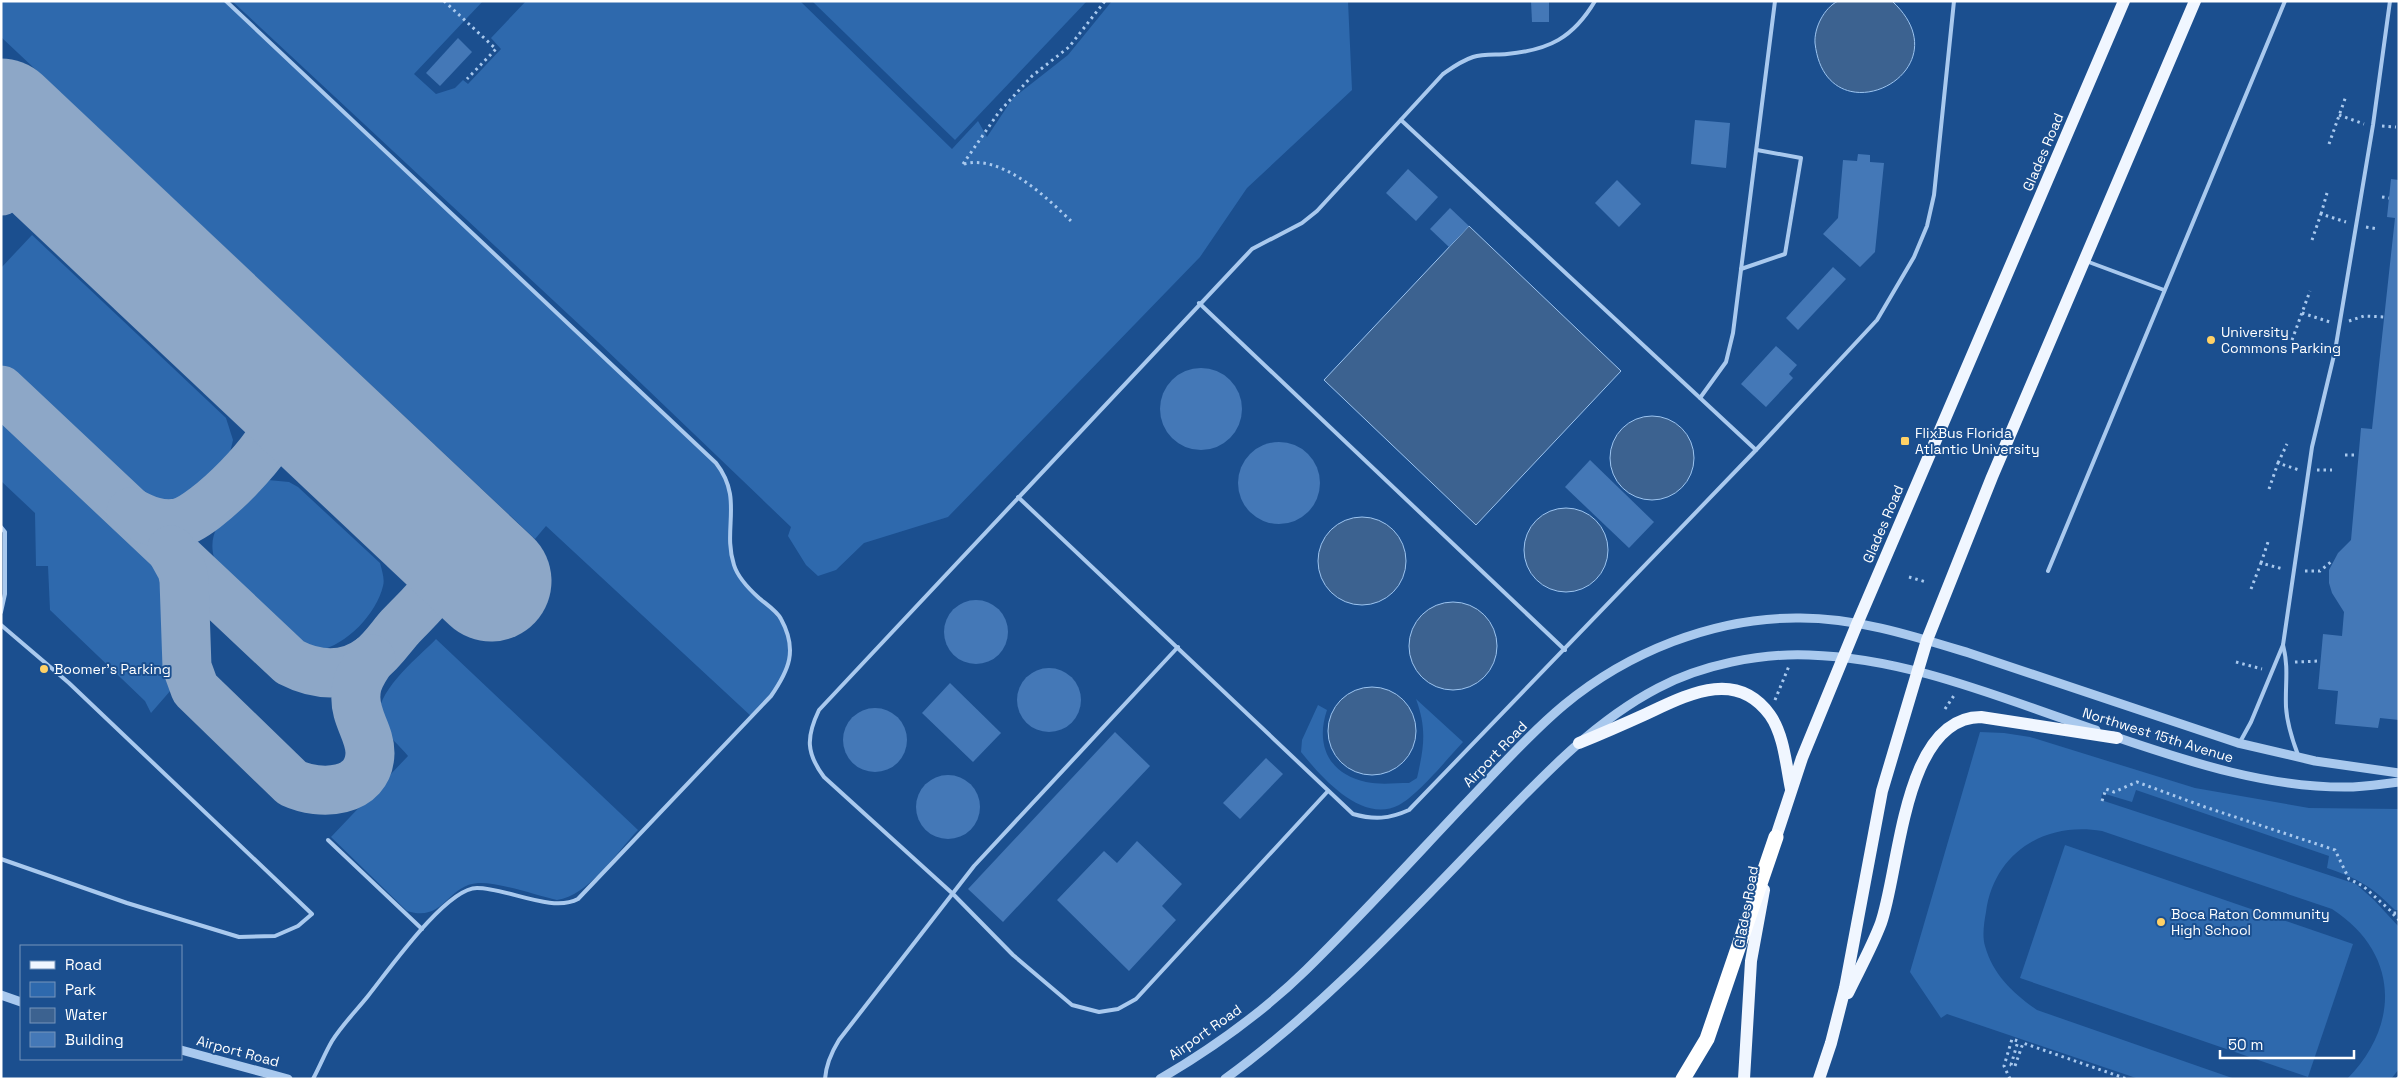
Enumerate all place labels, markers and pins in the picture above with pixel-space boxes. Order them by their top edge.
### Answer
place label: University Commons Parking [2221,323,2341,357]
marker: University Commons Parking [2205,334,2217,346]
place label: FlixBus Florida Atlantic University [1915,424,2040,458]
marker: FlixBus Florida Atlantic University [1899,435,1911,447]
place label: Boomer's Parking [54,660,171,678]
marker: Boomer's Parking [38,663,50,675]
place label: Boca Raton Community High School [2171,905,2330,939]
marker: Boca Raton Community High School [2155,916,2167,928]

